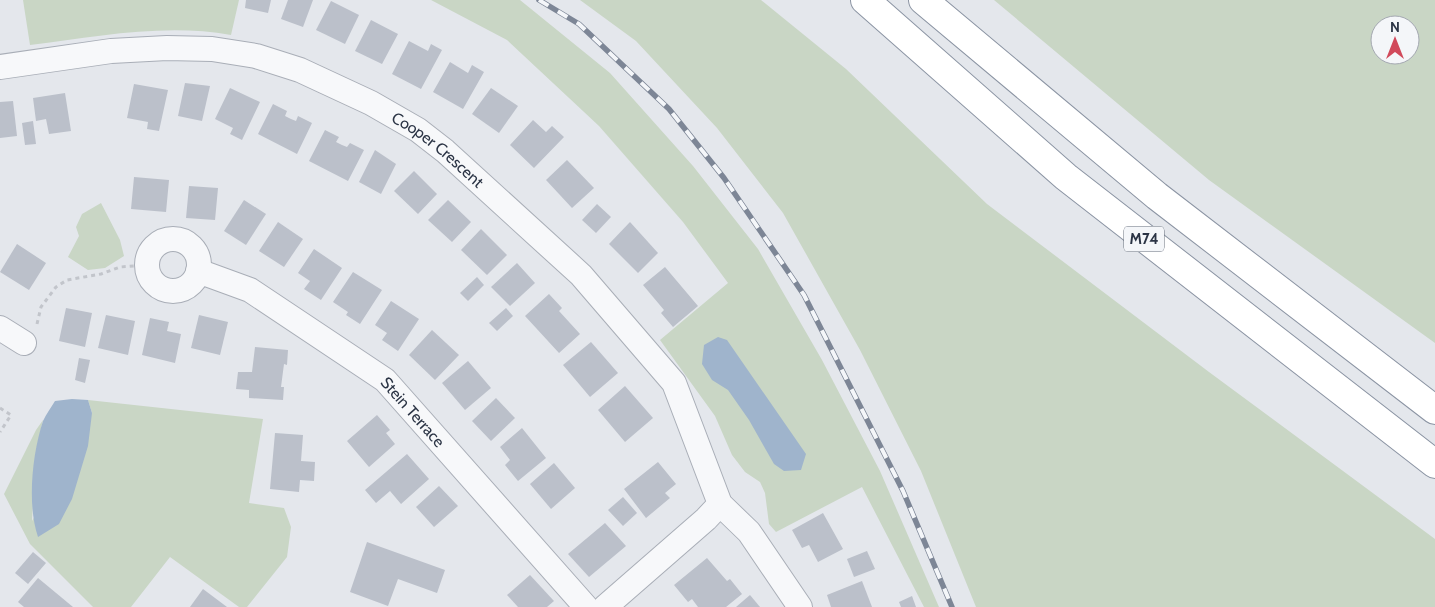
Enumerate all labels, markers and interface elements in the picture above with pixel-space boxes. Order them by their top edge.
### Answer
north arrow [1370,15,1420,65]
text: N [1390,18,1400,36]
street label: Cooper Crescent [388,108,488,192]
road number: M74 [1124,226,1164,252]
street label: Stein Terrace [377,373,449,451]

